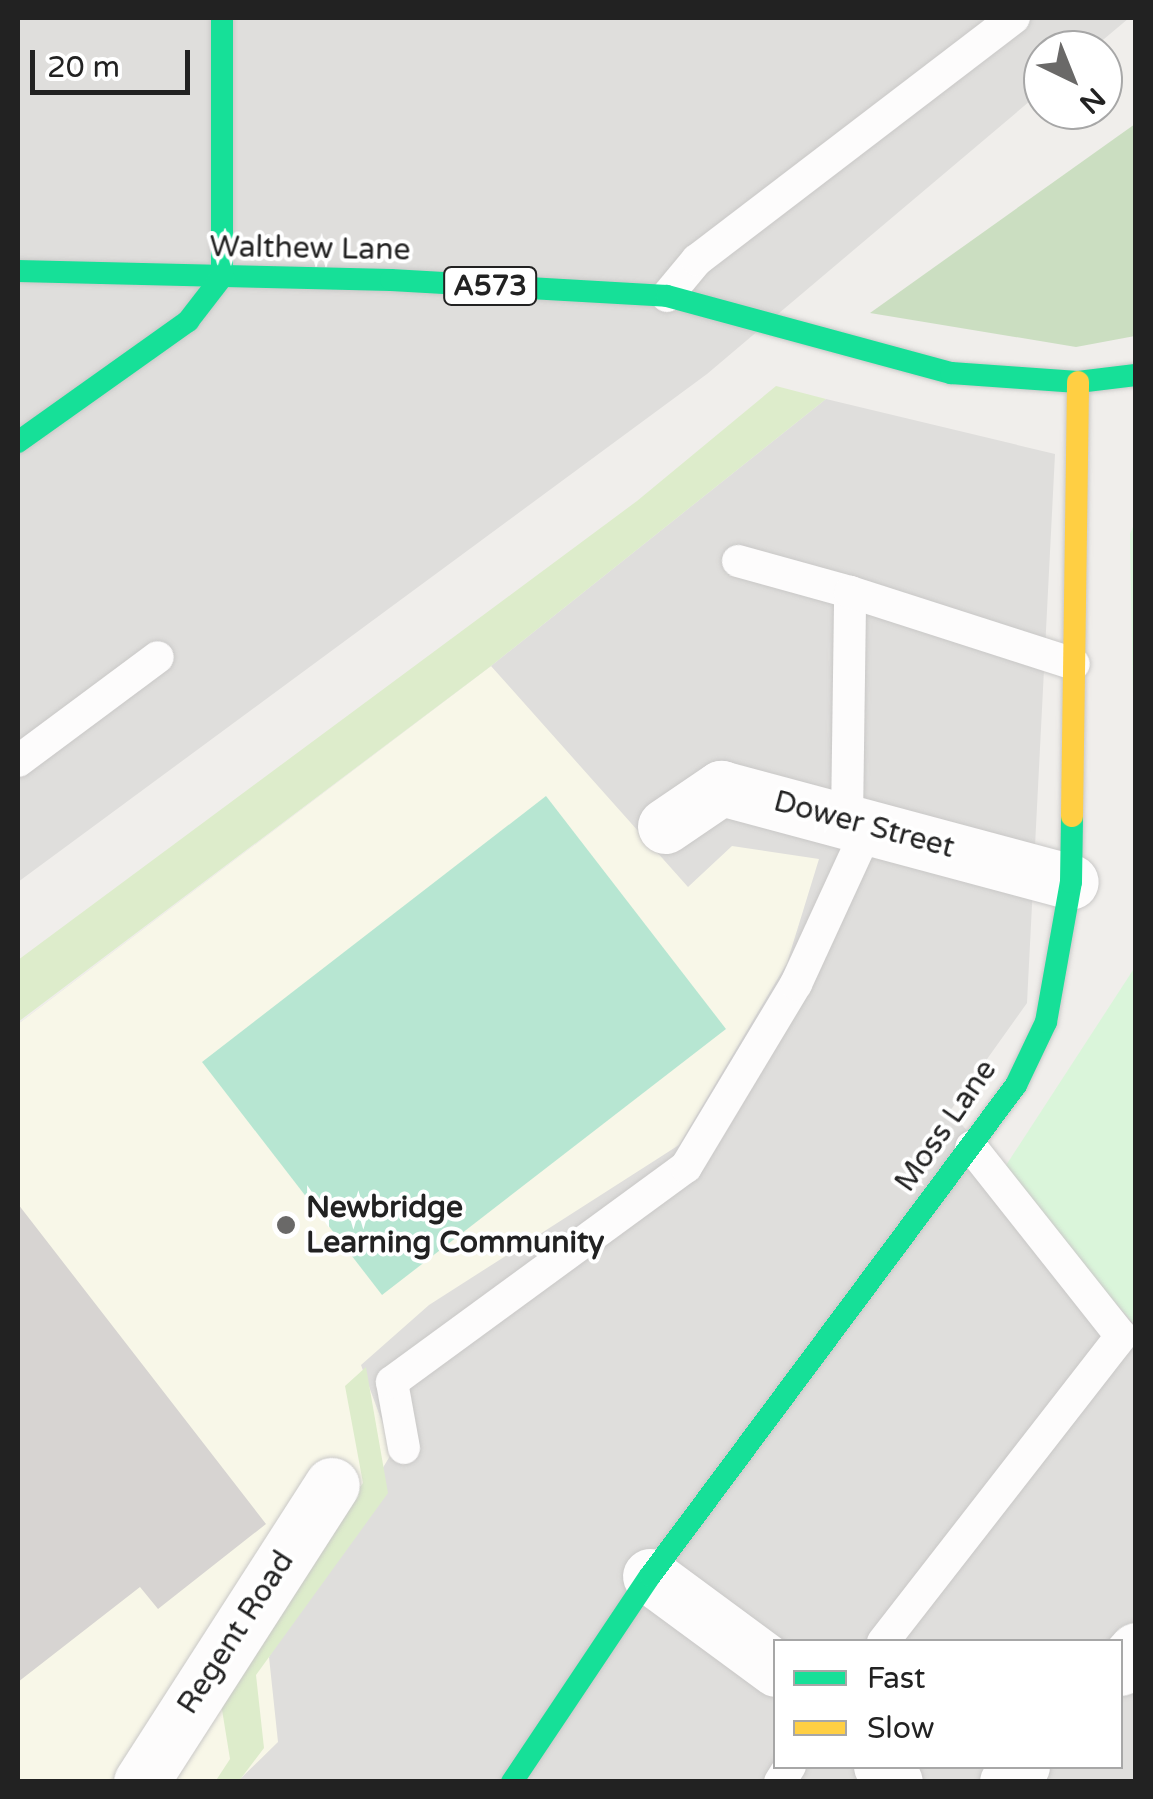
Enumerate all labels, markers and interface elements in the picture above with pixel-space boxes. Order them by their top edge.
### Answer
scale bar [35,30,195,92]
north arrow [1023,30,1123,130]
text: 20 m [47,49,120,86]
text: N [1072,80,1112,121]
street label: Walthew Lane [209,229,411,269]
road number: A573 [442,263,538,309]
street label: Dower Street [770,784,958,866]
street label: Moss Lane [887,1053,1005,1199]
place label: Newbridge Learning Community [306,1190,604,1260]
marker: Newbridge Learning Community [275,1214,297,1236]
street label: Regent Road [170,1545,302,1721]
legend [773,1639,1123,1769]
text: Fast [867,1660,926,1697]
text: Slow [867,1710,935,1747]

